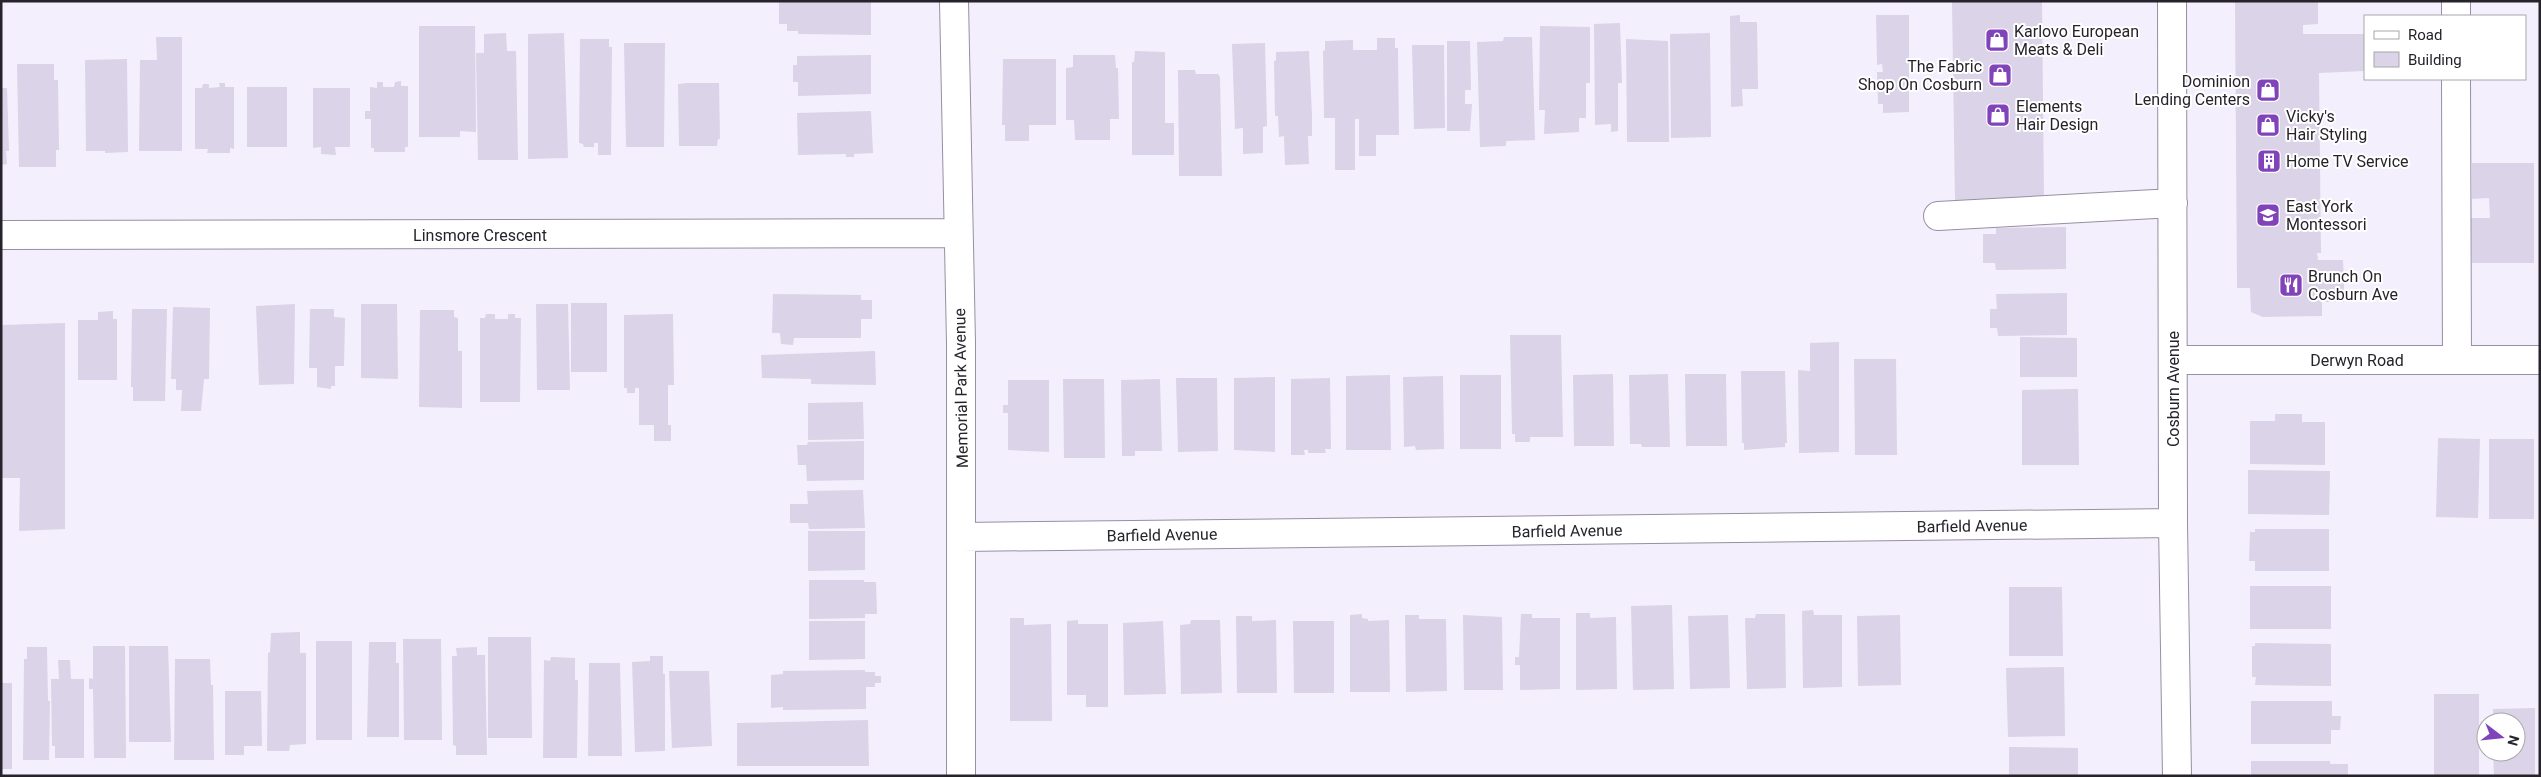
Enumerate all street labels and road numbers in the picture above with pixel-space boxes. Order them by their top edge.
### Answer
street label: Linsmore Crescent [413,226,547,245]
street label: Memorial Park Avenue [950,308,972,468]
street label: Cosburn Avenue [2164,331,2183,447]
street label: Derwyn Road [2310,351,2404,370]
street label: Barfield Avenue [1917,516,2027,536]
street label: Barfield Avenue [1512,521,1622,541]
street label: Barfield Avenue [1107,525,1217,545]

